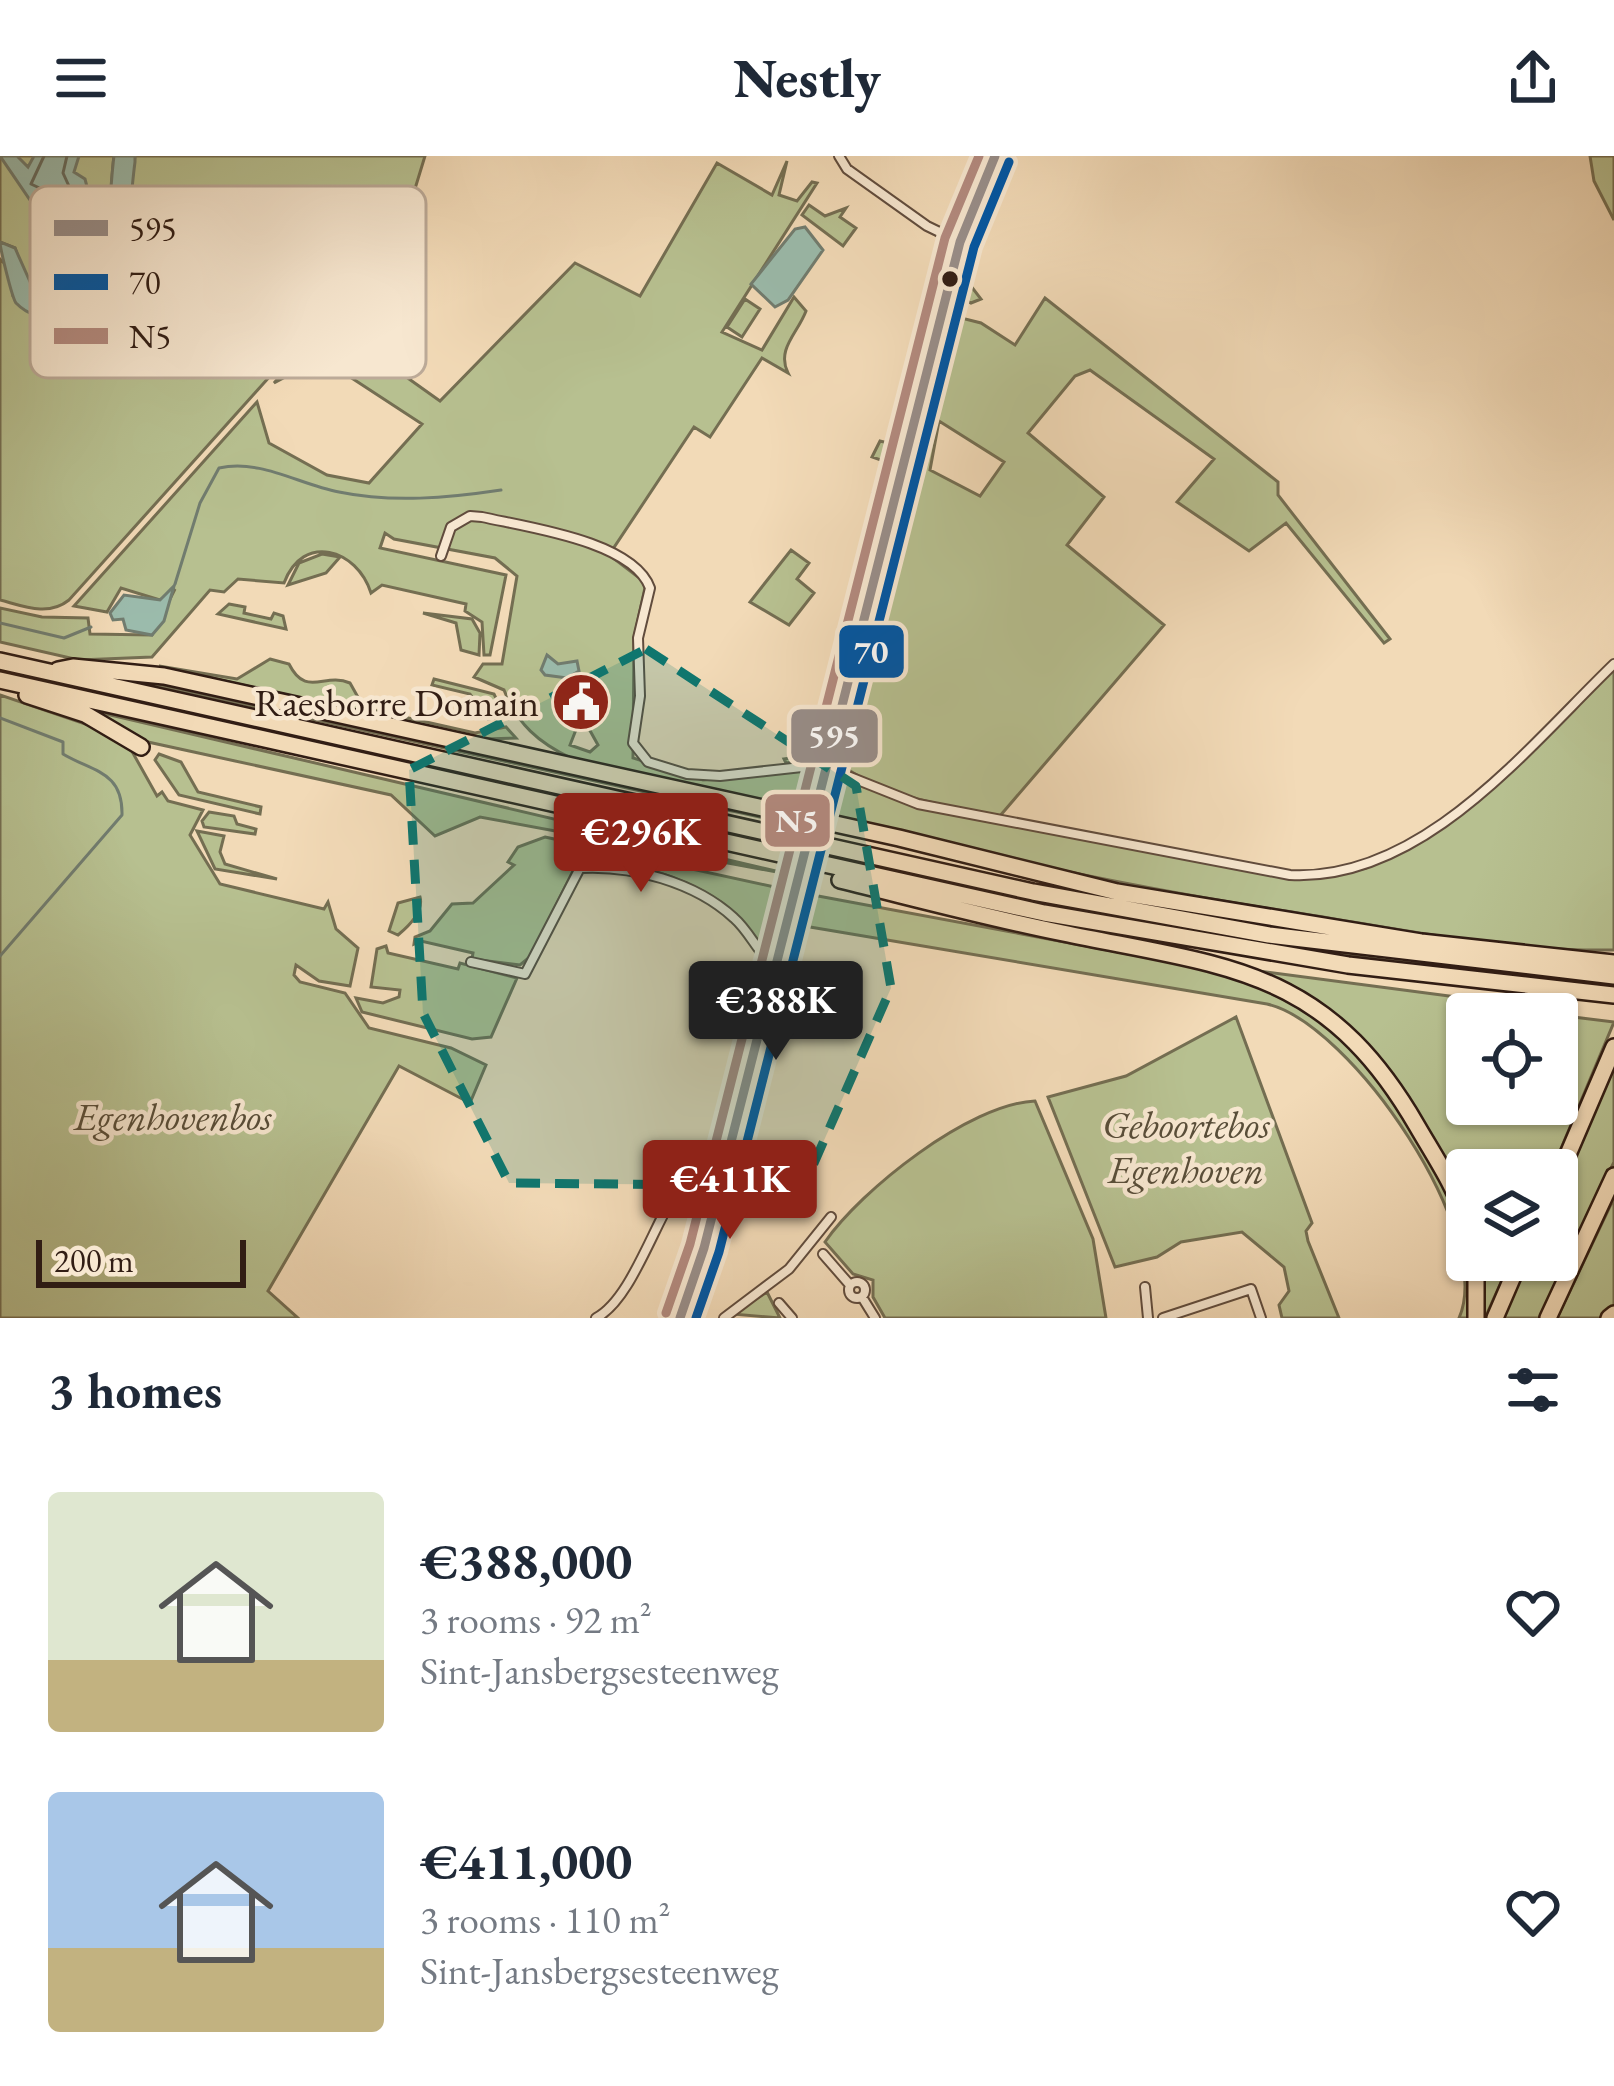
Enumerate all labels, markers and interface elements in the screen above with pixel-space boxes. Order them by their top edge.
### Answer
text: Nestly [733,43,881,113]
icon: menu [48,45,114,111]
icon: share [1500,45,1566,111]
legend [30,186,426,378]
text: 595 [129,207,177,250]
text: 70 [129,261,161,304]
unlabelled marker [939,268,961,290]
text: N5 [129,315,171,358]
line badge: 70 [837,623,906,680]
text: 70 [854,630,888,673]
public building icon: Raesborre Domain [550,671,612,733]
place label: Raesborre Domain [255,677,539,728]
line badge: 595 [789,707,880,765]
text: 595 [808,714,860,757]
line badge: N5 [763,792,832,849]
pin: €296K [557,793,725,895]
text: N5 [775,799,819,842]
text: €296K [581,806,701,857]
pin: €388K [692,961,860,1063]
text: €388K [716,974,836,1025]
map controls [1446,993,1578,1281]
button: locate [1446,993,1578,1125]
park label: Egenhovenbos [72,1091,272,1142]
park label: Geboortebos Egenhoven [1102,1099,1270,1195]
pin: €411K [646,1140,814,1242]
button: layers [1446,1149,1578,1281]
text: €411K [670,1153,790,1204]
scale bar [36,1234,246,1287]
text: 200 m [54,1239,134,1282]
text: 3 homes [48,1357,222,1423]
icon: filters [1500,1357,1566,1423]
text: €388,000 [420,1528,632,1594]
icon: home [144,1540,288,1684]
icon: heart [1500,1579,1566,1645]
text: 3 rooms · 92 m² [420,1594,652,1645]
text: Sint-Jansbergsesteenweg [420,1645,779,1696]
text: €411,000 [420,1828,632,1894]
icon: home [144,1840,288,1984]
icon: heart [1500,1879,1566,1945]
text: 3 rooms · 110 m² [420,1894,671,1945]
text: Sint-Jansbergsesteenweg [420,1945,779,1996]

